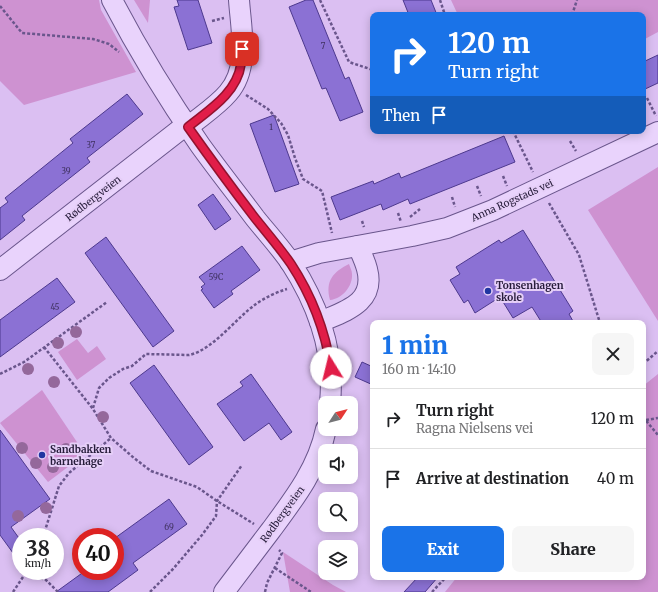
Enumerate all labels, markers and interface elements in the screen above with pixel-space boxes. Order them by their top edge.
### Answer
text: 120 m [448,25,530,61]
icon: right [382,28,434,80]
pin [225,32,259,66]
icon: arrive [231,38,253,60]
house number: 7 [321,41,326,51]
text: Turn right [448,60,539,83]
icon: arrive [428,104,450,126]
text: Then [382,106,420,125]
house number: 1 [269,122,273,132]
house number: 37 [87,140,96,150]
house number: 39 [61,166,71,176]
street label: Rødbergveien [63,172,124,224]
street label: Anna Rogstads vei [468,177,555,225]
house number: 59C [209,272,223,282]
place label: Tonsenhagen skole [496,279,564,304]
marker: Tonsenhagen skole [483,286,493,296]
house number: 45 [51,302,60,312]
text: 1 min [382,330,448,361]
button: close [592,333,634,375]
position arrow [310,347,352,389]
text: 160 m · 14:10 [382,361,456,378]
north arrow [318,396,358,436]
map controls [318,396,358,580]
text: Turn right [416,401,494,420]
icon: right [382,408,404,430]
text: 120 m [591,409,634,428]
text: Ragna Nielsens vei [416,420,533,437]
place label: Sandbakken barnehage [50,443,112,468]
button: sound [318,444,358,484]
marker: Sandbakken barnehage [37,450,47,460]
icon: arrive [382,468,404,490]
text: Arrive at destination [416,469,569,488]
text: 40 m [597,469,634,488]
street label: Rødbergveien [257,483,308,545]
button: search [318,492,358,532]
house number: 69 [164,522,174,532]
button: Exit [382,526,504,572]
button: Share [512,526,634,572]
speed limit sign: 40 [72,528,124,580]
text: 38 [26,536,50,561]
button: layers [318,540,358,580]
text: km/h [25,557,51,570]

